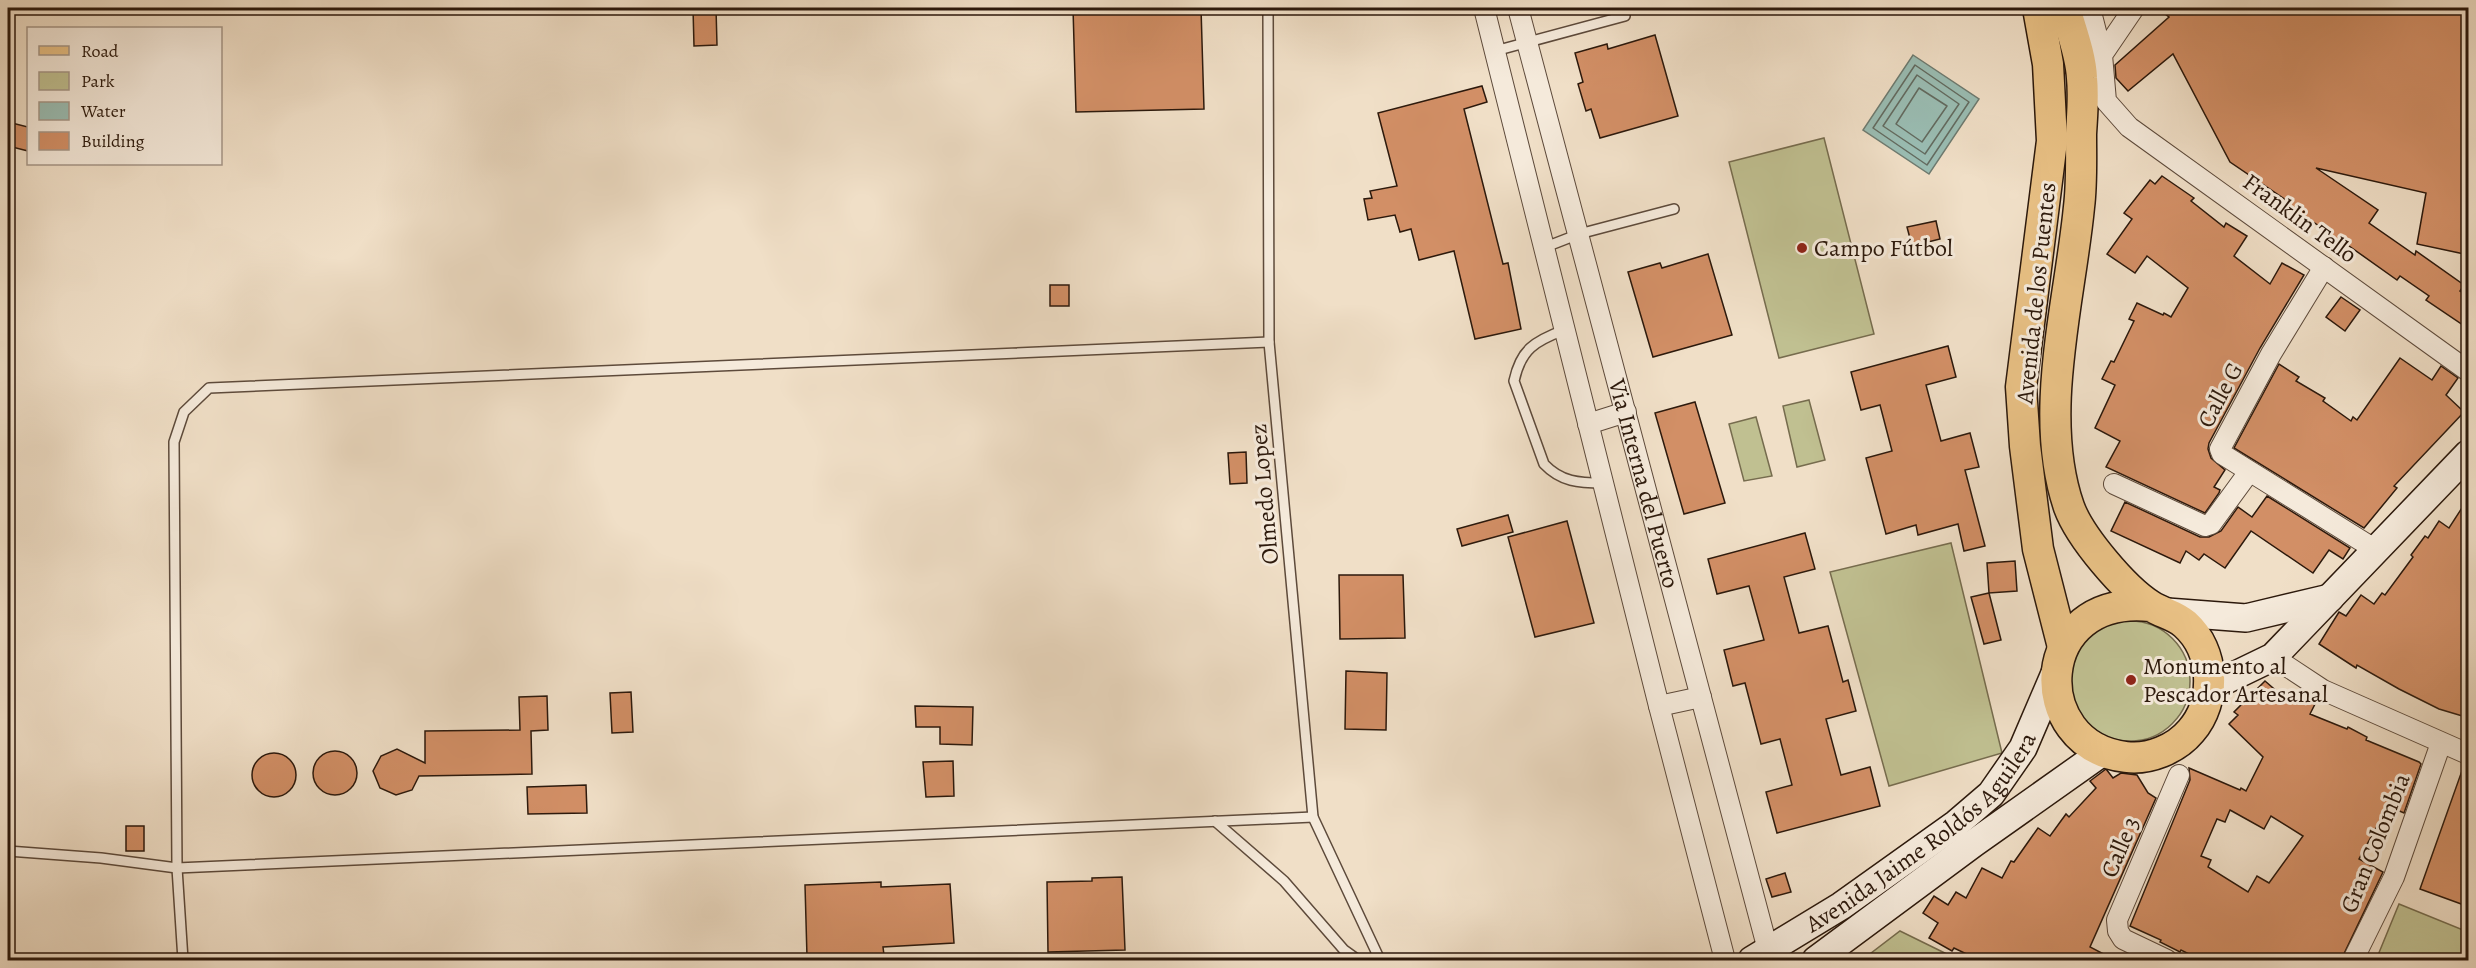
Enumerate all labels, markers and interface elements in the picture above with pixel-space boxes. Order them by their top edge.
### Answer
legend [27,27,222,165]
text: Road [81,39,119,63]
text: Park [81,69,115,93]
text: Water [80,99,126,123]
text: Building [81,129,145,153]
street label: Franklin Tello [2237,166,2363,270]
street label: Avenida de los Puentes [2008,181,2064,406]
place label: Campo Fútbol [1814,232,1953,264]
marker: Campo Fútbol [1795,241,1809,255]
street label: Calle G [2190,357,2250,433]
street label: Via Interna del Puerto [1601,374,1687,592]
street label: Olmedo Lopez [1242,422,1286,566]
place label: Monumento al Pescador Artesanal [2143,650,2328,710]
marker: Monumento al Pescador Artesanal [2124,673,2138,687]
street label: Avenida Jaime Roldós Aguilera [1799,727,2044,940]
street label: Gran Colombia [2332,768,2418,918]
street label: Calle 3 [2093,812,2147,882]

